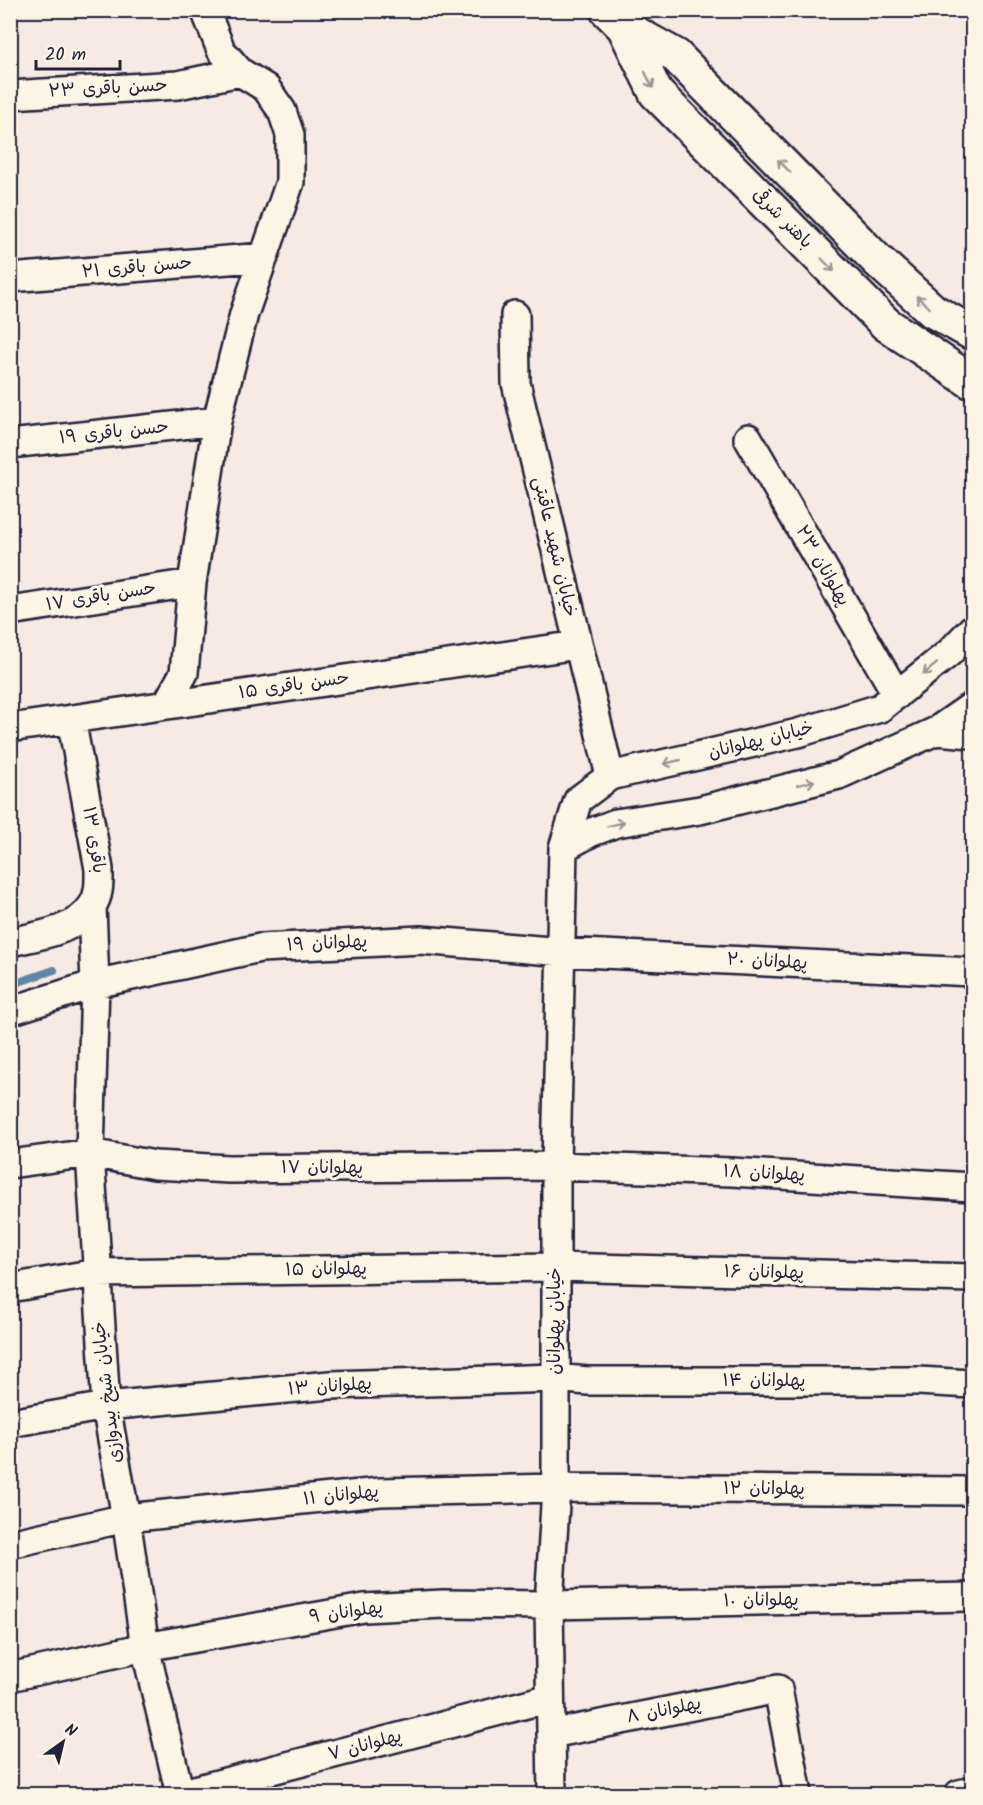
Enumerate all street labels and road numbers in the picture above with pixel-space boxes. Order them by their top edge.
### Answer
street label: حسن باقری ۲۳ [48,71,168,107]
street label: باهنر شرقی [745,182,819,256]
street label: حسن باقری ۲۱ [80,249,194,287]
street label: حسن باقری ۱۹ [58,413,170,453]
street label: خیابان شهید عاقبتی [524,474,584,620]
street label: پهلوانان ۲۳ [787,520,857,612]
street label: حسن باقری ۱۷ [44,574,158,620]
street label: حسن باقری ۱۵ [237,664,351,708]
street label: خیابان پهلوانان [705,714,817,768]
street label: باقری ۱۳ [73,805,113,875]
street label: پهلوانان ۱۹ [286,927,368,961]
street label: پهلوانان ۲۰ [726,945,808,979]
street label: پهلوانان ۱۷ [281,1154,363,1183]
street label: پهلوانان ۱۸ [722,1157,806,1191]
street label: پهلوانان ۱۵ [285,1255,367,1285]
street label: پهلوانان ۱۶ [724,1258,804,1288]
street label: خیابان پهلوانان [541,1267,570,1375]
street label: خیابان شیخ بیدوازی [85,1320,131,1464]
street label: پهلوانان ۱۴ [723,1367,805,1396]
street label: پهلوانان ۱۳ [287,1370,373,1404]
street label: پهلوانان ۱۲ [723,1475,805,1504]
street label: پهلوانان ۱۱ [302,1478,380,1514]
street label: پهلوانان ۱۰ [723,1586,799,1616]
street label: پهلوانان ۹ [307,1593,385,1633]
street label: پهلوانان ۸ [624,1690,704,1732]
street label: پهلوانان ۷ [325,1722,405,1770]

